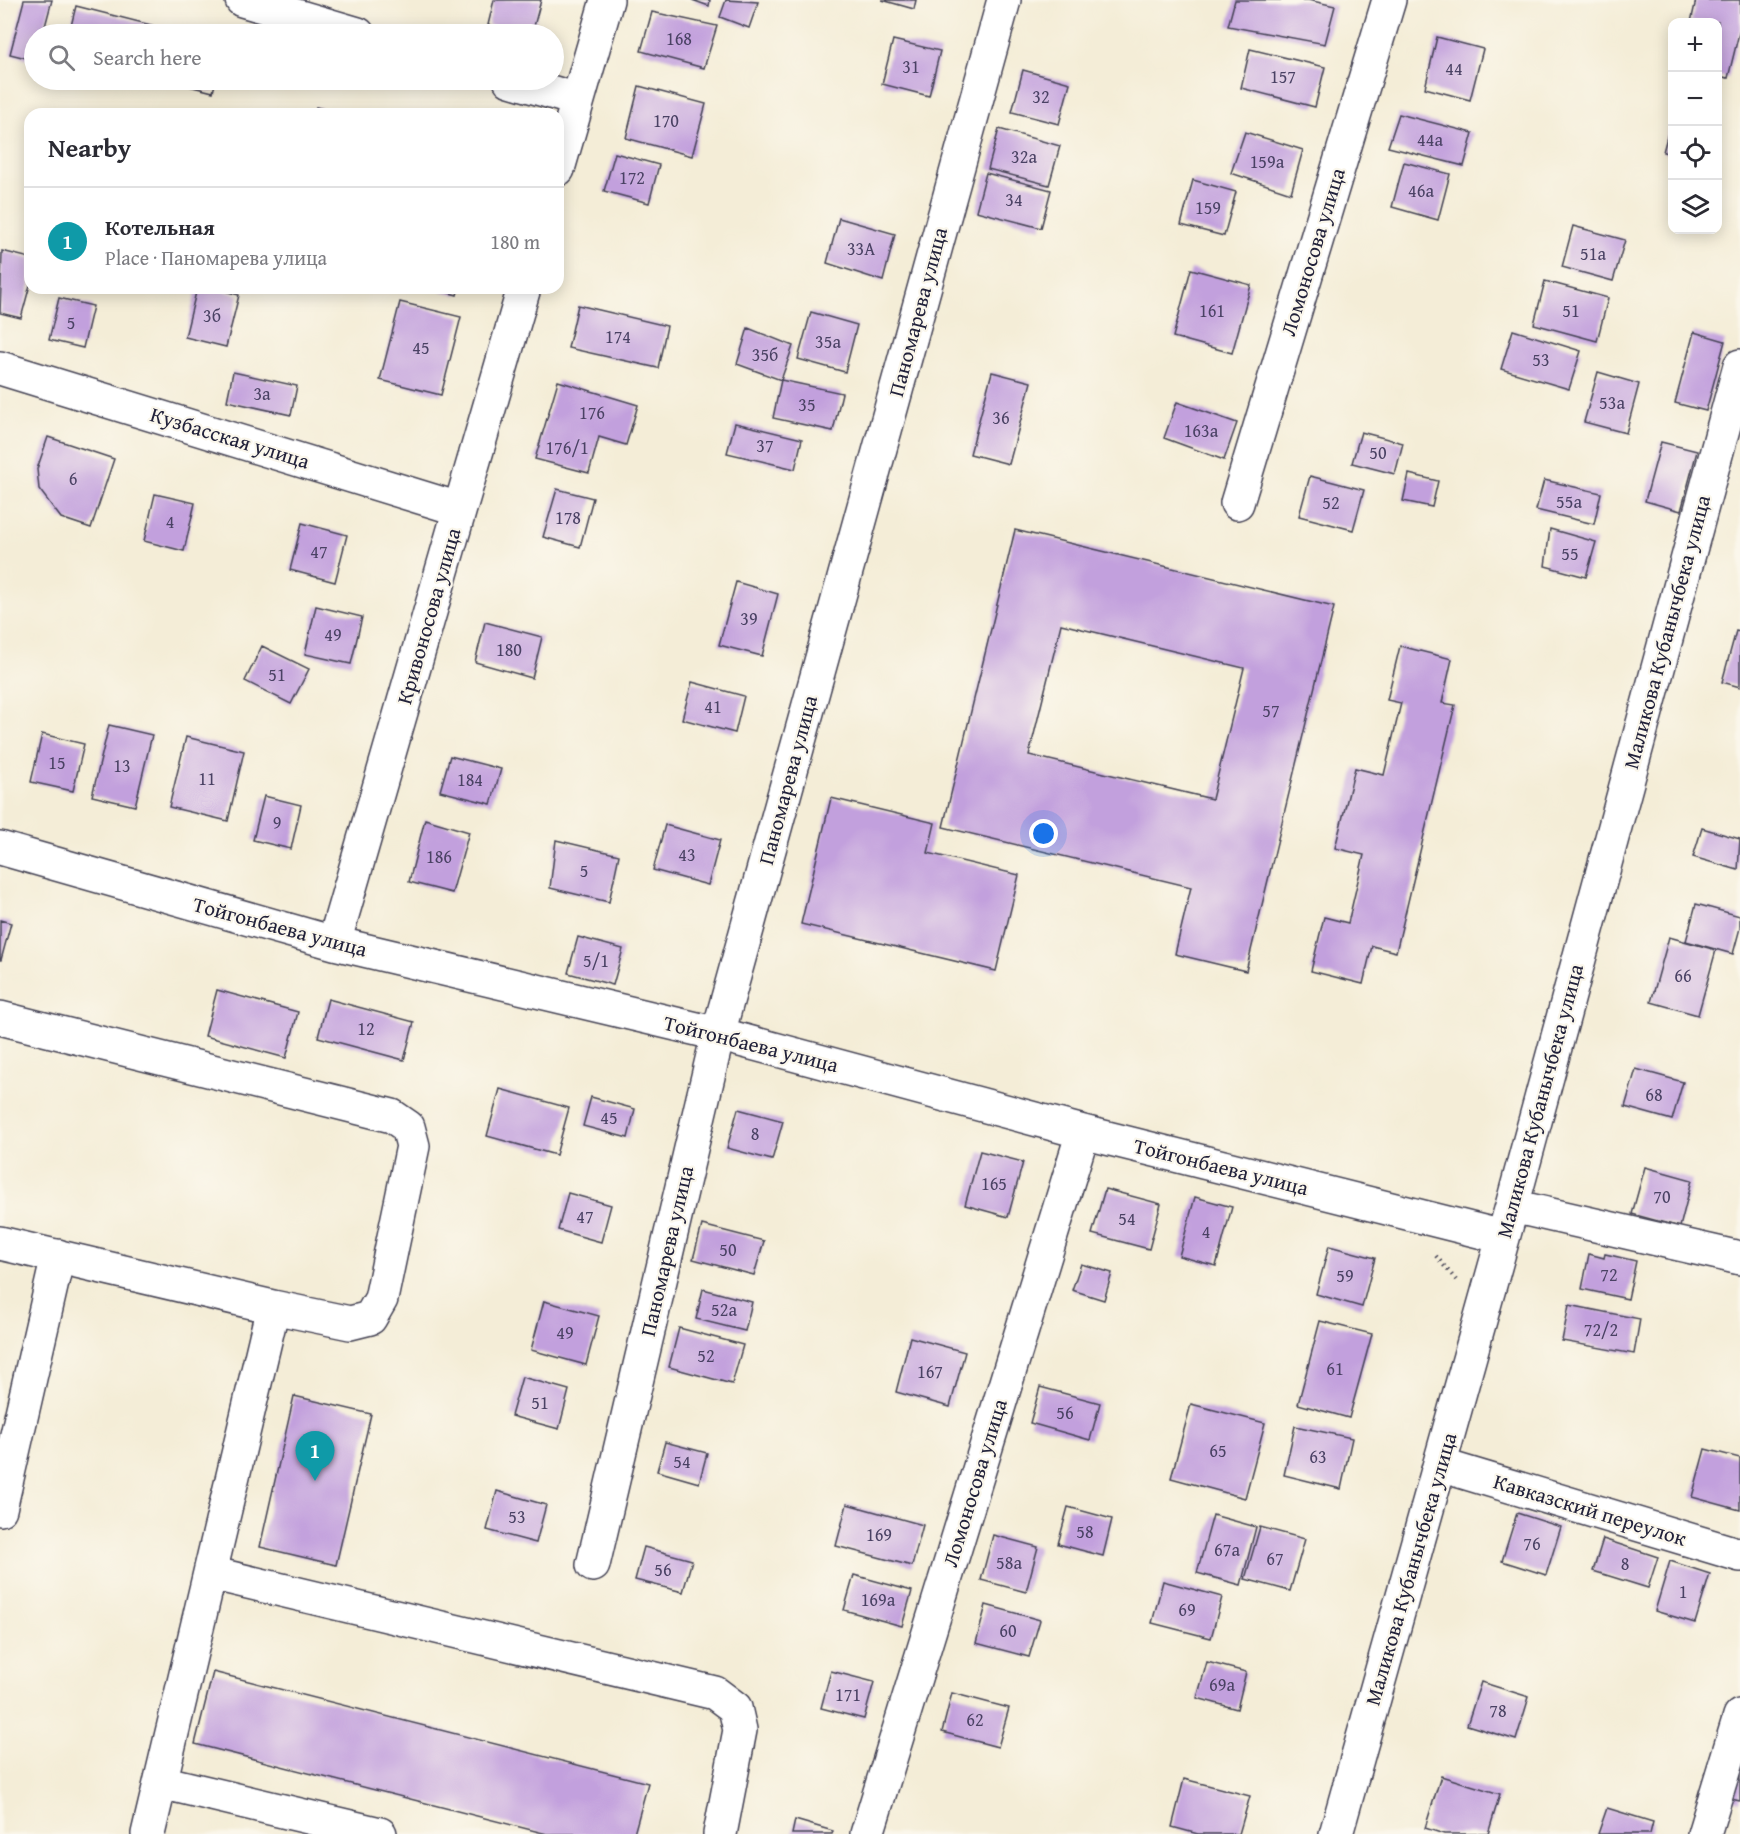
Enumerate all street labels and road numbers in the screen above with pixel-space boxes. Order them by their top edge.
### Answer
street label: Ломоносова улица [1272,164,1353,340]
street label: Паномарева улица [880,224,955,400]
street label: Кузбасская улица [147,399,314,476]
street label: Маликова Кубанычбека улица [1615,491,1718,772]
street label: Кривоносова улица [389,524,469,708]
street label: Паномарева улица [750,692,825,868]
street label: Тойгонбаева улица [190,888,371,965]
street label: Маликова Кубанычбека улица [1488,960,1591,1241]
street label: Тойгонбаева улица [661,1007,842,1080]
street label: Тойгонбаева улица [1131,1130,1312,1203]
street label: Паномарева улица [632,1163,701,1339]
street label: Ломоносова улица [934,1395,1015,1571]
street label: Маликова Кубанычбека улица [1357,1429,1464,1709]
street label: Кавказский переулок [1490,1465,1690,1554]

